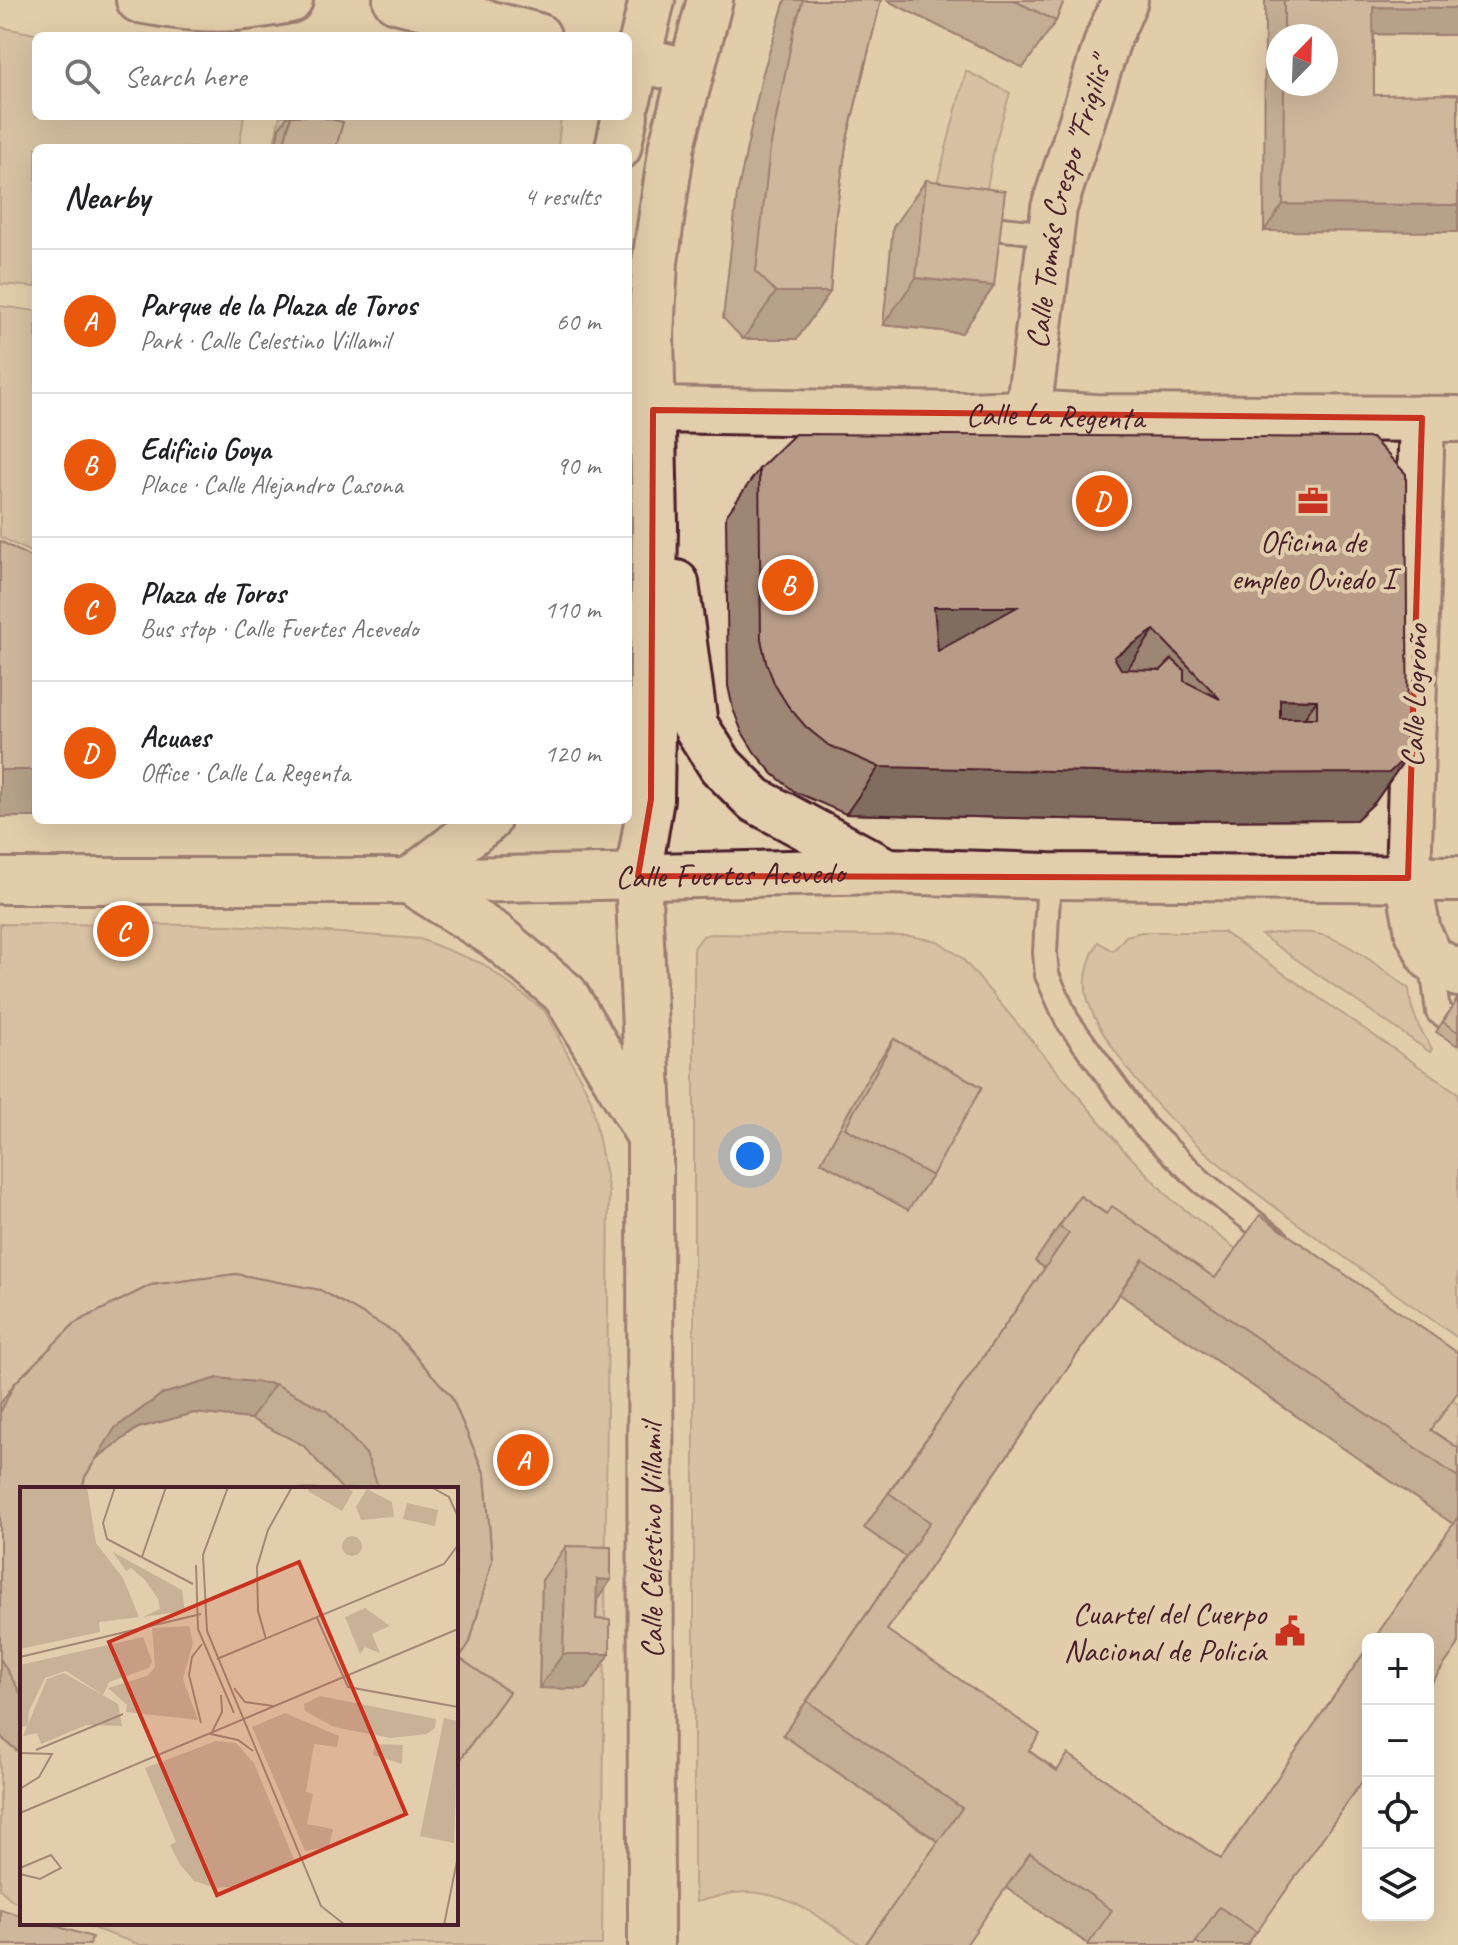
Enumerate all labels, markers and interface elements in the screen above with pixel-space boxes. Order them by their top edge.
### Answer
north arrow [1266,24,1338,96]
search box [32,32,632,120]
street label: Calle Tomás Crespo "Frígilis" [1016,47,1124,351]
icon: search [60,54,104,98]
text: Search here [124,57,246,95]
text: Nearby [64,175,150,218]
text: 4 results [524,180,600,213]
text: Parque de la Plaza de Toros [140,286,417,324]
text: A [83,305,97,338]
text: 60 m [556,305,600,338]
text: Park · Calle Celestino Villamil [140,324,390,357]
street label: Calle La Regenta [965,393,1147,438]
text: Edificio Goya [140,430,271,468]
text: B [83,449,97,482]
text: 90 m [556,449,600,482]
text: Place · Calle Alejandro Casona [140,468,403,501]
pin: D [1076,471,1128,531]
office icon: Oficina de empleo Oviedo I [1296,484,1330,518]
place label: Oficina de empleo Oviedo I [1231,521,1402,599]
pin: B [762,555,814,615]
text: Plaza de Toros [140,574,285,612]
text: C [84,593,96,626]
text: 110 m [544,593,600,626]
text: Bus stop · Calle Fuertes Acevedo [140,612,418,645]
street label: Calle Logroño [1392,622,1438,768]
text: Acuaes [140,718,210,756]
text: D [82,737,98,770]
text: 120 m [544,737,600,770]
text: Office · Calle La Regenta [140,756,350,789]
street label: Calle Fuertes Acevedo [615,852,849,898]
pin: C [97,901,149,961]
your location [730,1136,770,1176]
street label: Calle Celestino Villamil [631,1418,672,1659]
pin: A [497,1430,549,1490]
inset map [20,1487,458,1925]
place label: Cuartel del Cuerpo Nacional de Policía [1063,1593,1268,1671]
public building icon: Cuartel del Cuerpo Nacional de Policía [1273,1614,1307,1648]
map controls [1362,1633,1434,1921]
button: + [1362,1633,1434,1705]
button: − [1362,1705,1434,1777]
button: locate [1362,1777,1434,1849]
button: layers [1362,1849,1434,1921]

